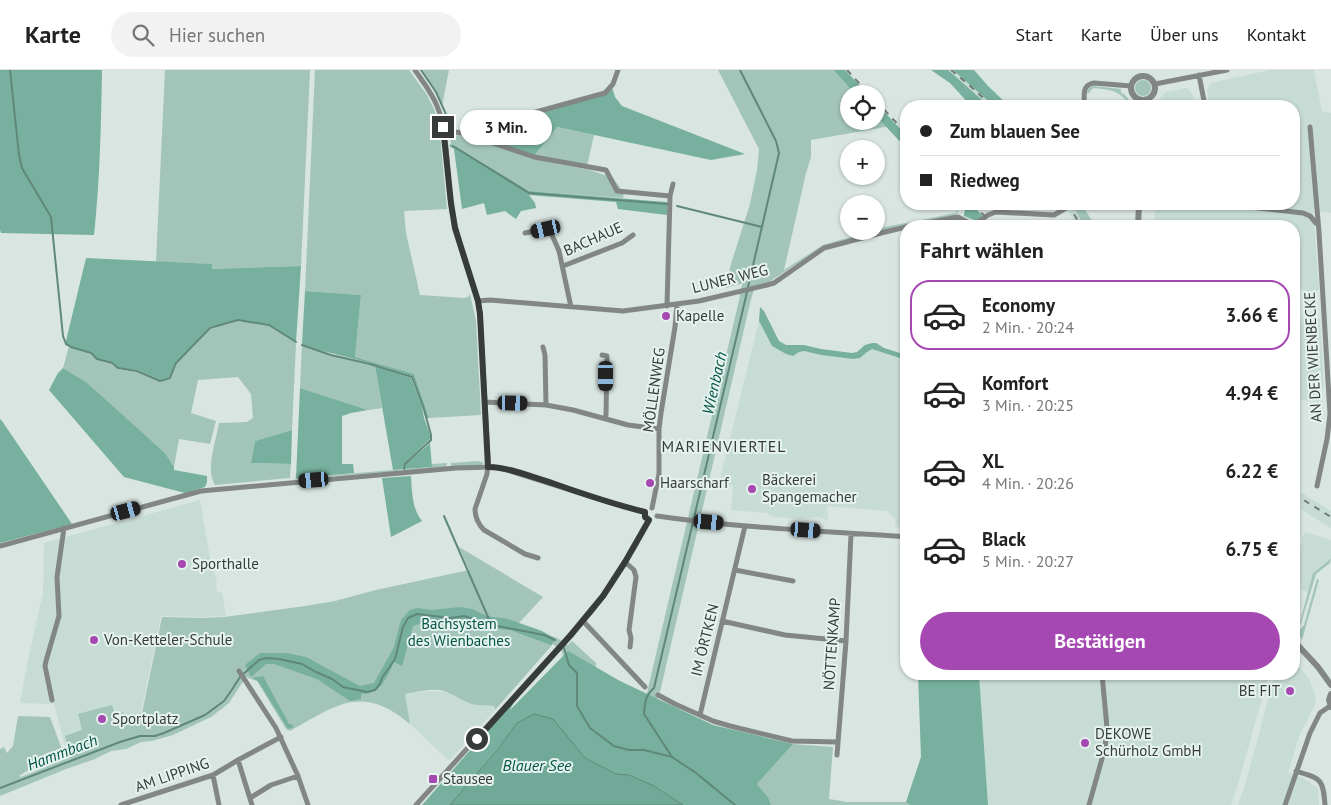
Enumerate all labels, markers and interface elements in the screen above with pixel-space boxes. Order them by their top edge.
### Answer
search box [111,12,461,57]
text: Karte [25,19,81,50]
icon: search [129,21,157,49]
text: Hier suchen [169,23,265,47]
text: Start [1015,23,1053,46]
text: Karte [1081,23,1122,46]
text: Über uns [1150,23,1219,46]
text: Kontakt [1247,23,1306,46]
map controls [840,85,885,240]
button: locate [840,85,885,130]
callout: 3 Min. [460,110,553,144]
route end [432,116,454,138]
text: 3 Min. [485,117,527,137]
text: Zum blauen See [950,119,1080,143]
button: + [840,140,885,185]
text: Riedweg [950,168,1020,192]
button: − [840,195,885,240]
street label: BACHAUE [560,217,625,260]
car [529,218,562,240]
text: Fahrt wählen [920,236,1044,264]
street label: LUNER WEG [690,260,770,297]
street label: AN DER WIENBECKE [1300,291,1325,423]
icon: car [922,293,967,338]
text: Economy [982,293,1055,317]
text: 3.66 € [1225,303,1278,327]
place label: Kapelle [676,306,724,325]
marker: Kapelle [660,310,672,322]
text: 2 Min. · 20:24 [982,317,1074,337]
street label: MÖLLENWEG [638,346,669,434]
water label: Wienbach [697,350,731,416]
car [598,361,613,391]
icon: car [922,371,967,416]
text: Komfort [982,371,1048,395]
text: 4.94 € [1225,381,1278,405]
car [497,395,528,411]
text: 3 Min. · 20:25 [982,395,1074,415]
district label: MARIENVIERTEL [661,436,787,456]
icon: car [922,449,967,494]
text: XL [982,449,1004,473]
text: 6.22 € [1225,459,1278,483]
place label: Bäckerei Spangemacher [762,470,857,506]
car [298,471,329,489]
place label: Haarscharf [660,473,730,492]
text: 4 Min. · 20:26 [982,473,1074,493]
marker: Haarscharf [644,477,656,489]
marker: Bäckerei Spangemacher [746,483,758,495]
car [109,500,142,522]
car [693,513,724,531]
car [790,521,821,539]
icon: car [922,527,967,572]
text: Black [982,527,1026,551]
text: 6.75 € [1225,537,1278,561]
text: 5 Min. · 20:27 [982,551,1074,571]
place label: Sporthalle [192,554,259,573]
marker: Sporthalle [176,558,188,570]
street label: NÖTTENKAMP [819,597,844,691]
street label: IM ÖRTKEN [686,602,723,678]
button: Bestätigen [920,612,1280,670]
park label: Bachsystem des Wienbaches [408,614,510,650]
place label: Von-Ketteler-Schule [103,630,233,649]
marker: Von-Ketteler-Schule [88,634,100,646]
place label: BE FIT [1239,681,1281,700]
marker: BE FIT [1284,685,1296,697]
place label: Sportplatz [112,709,178,728]
marker: Sportplatz [96,713,108,725]
place label: DEKOWE Schürholz GmbH [1095,724,1202,760]
route start [466,728,488,750]
water label: Hammbach [24,729,100,775]
marker: DEKOWE Schürholz GmbH [1079,737,1091,749]
street label: AM LIPPING [132,753,211,796]
water label: Blauer See [503,755,572,775]
place label: Stausee [443,769,493,788]
marker: Stausee [427,773,439,785]

